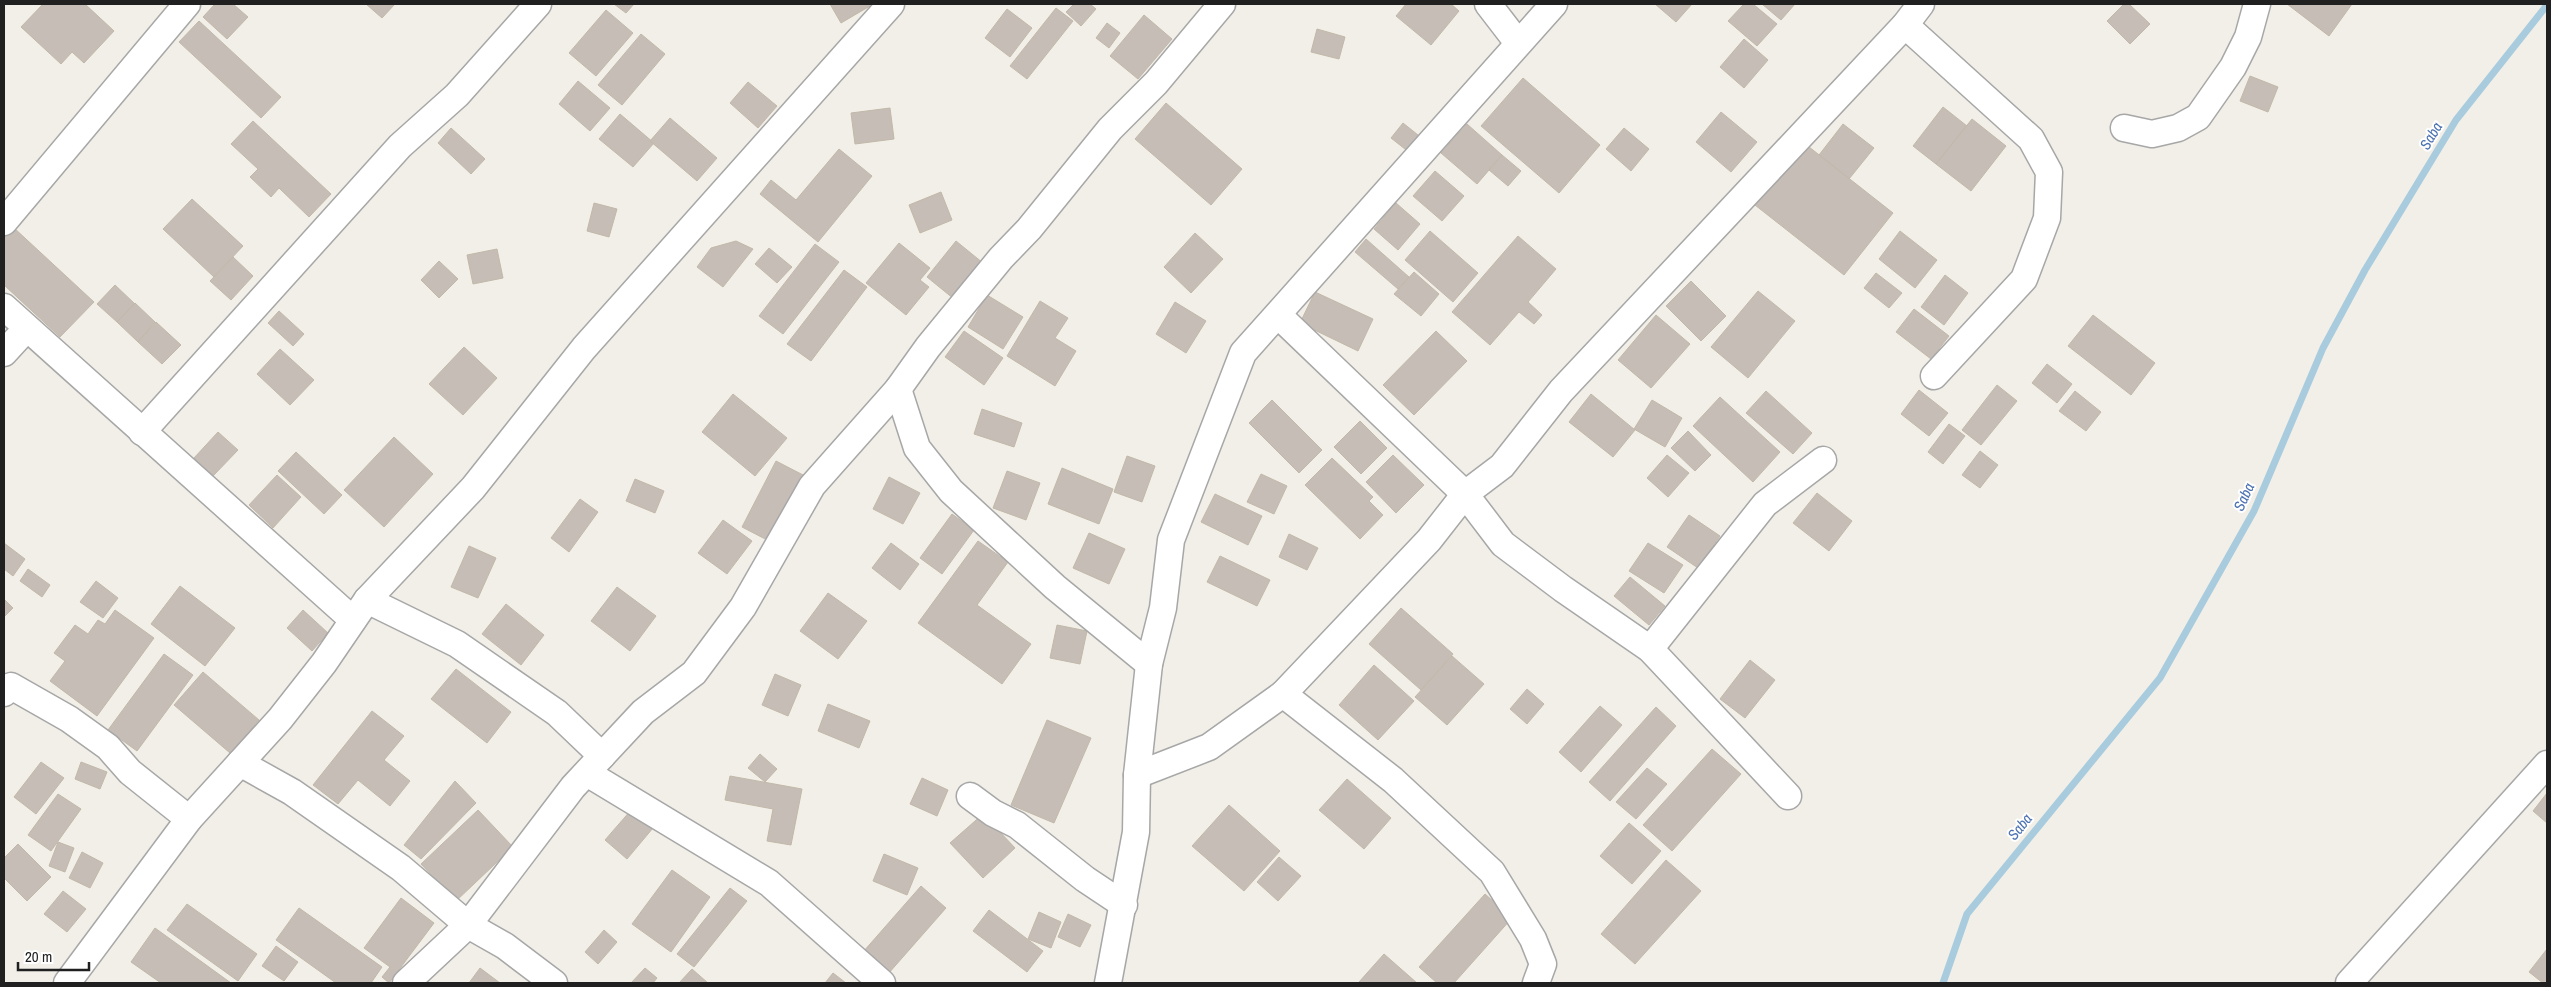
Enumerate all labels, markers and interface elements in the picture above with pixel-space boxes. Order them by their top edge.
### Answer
water label: Saba [2414,118,2447,153]
water label: Saba [2228,479,2259,514]
water label: Saba [2002,809,2037,844]
scale bar [18,940,89,972]
text: 20 m [25,946,52,967]

